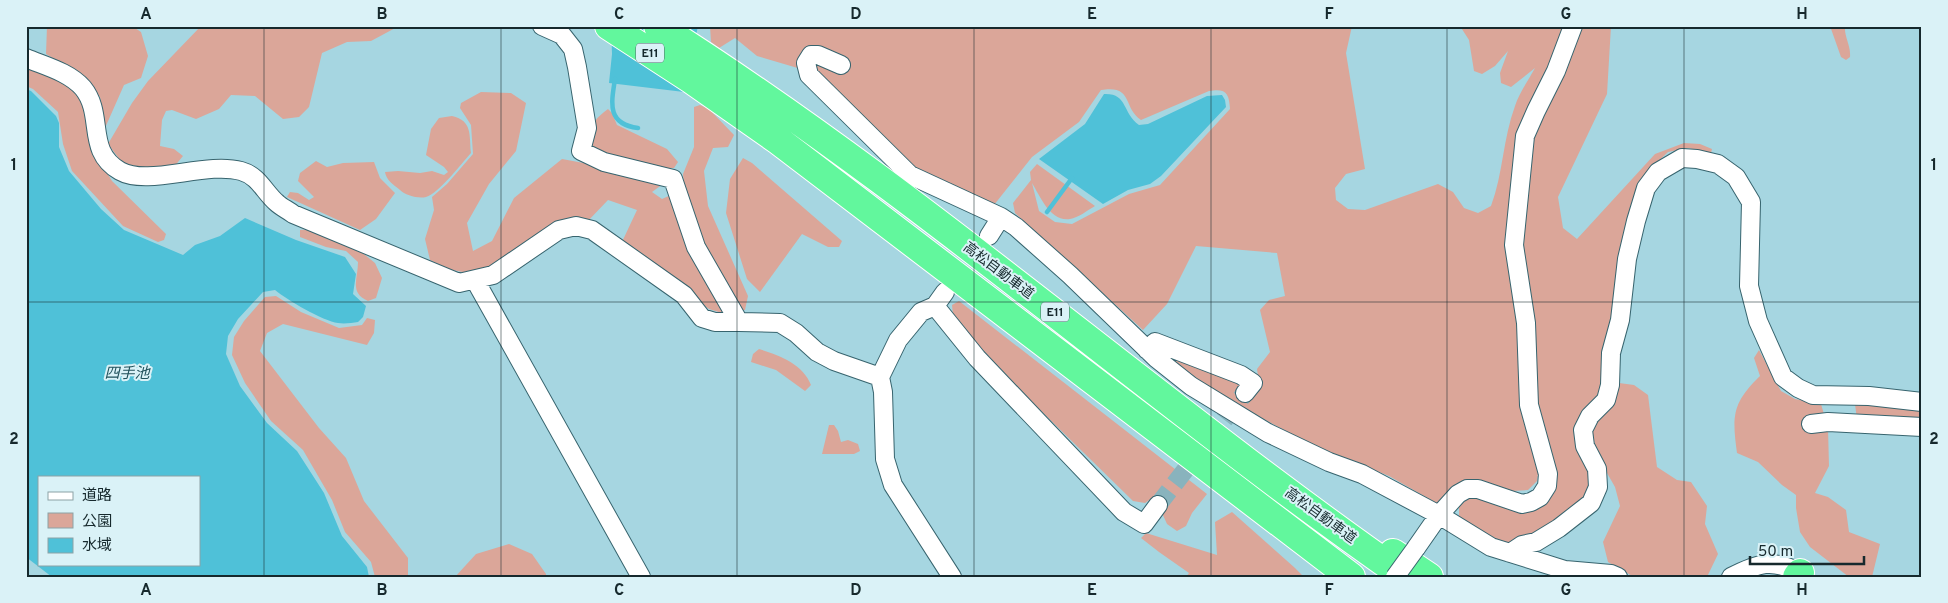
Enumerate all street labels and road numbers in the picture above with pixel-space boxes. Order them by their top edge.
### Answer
road number: E11 [636,44,664,62]
street label: 高松自動車道 [959,239,1037,303]
road number: E11 [1041,302,1069,322]
street label: 高松自動車道 [1281,485,1359,548]

